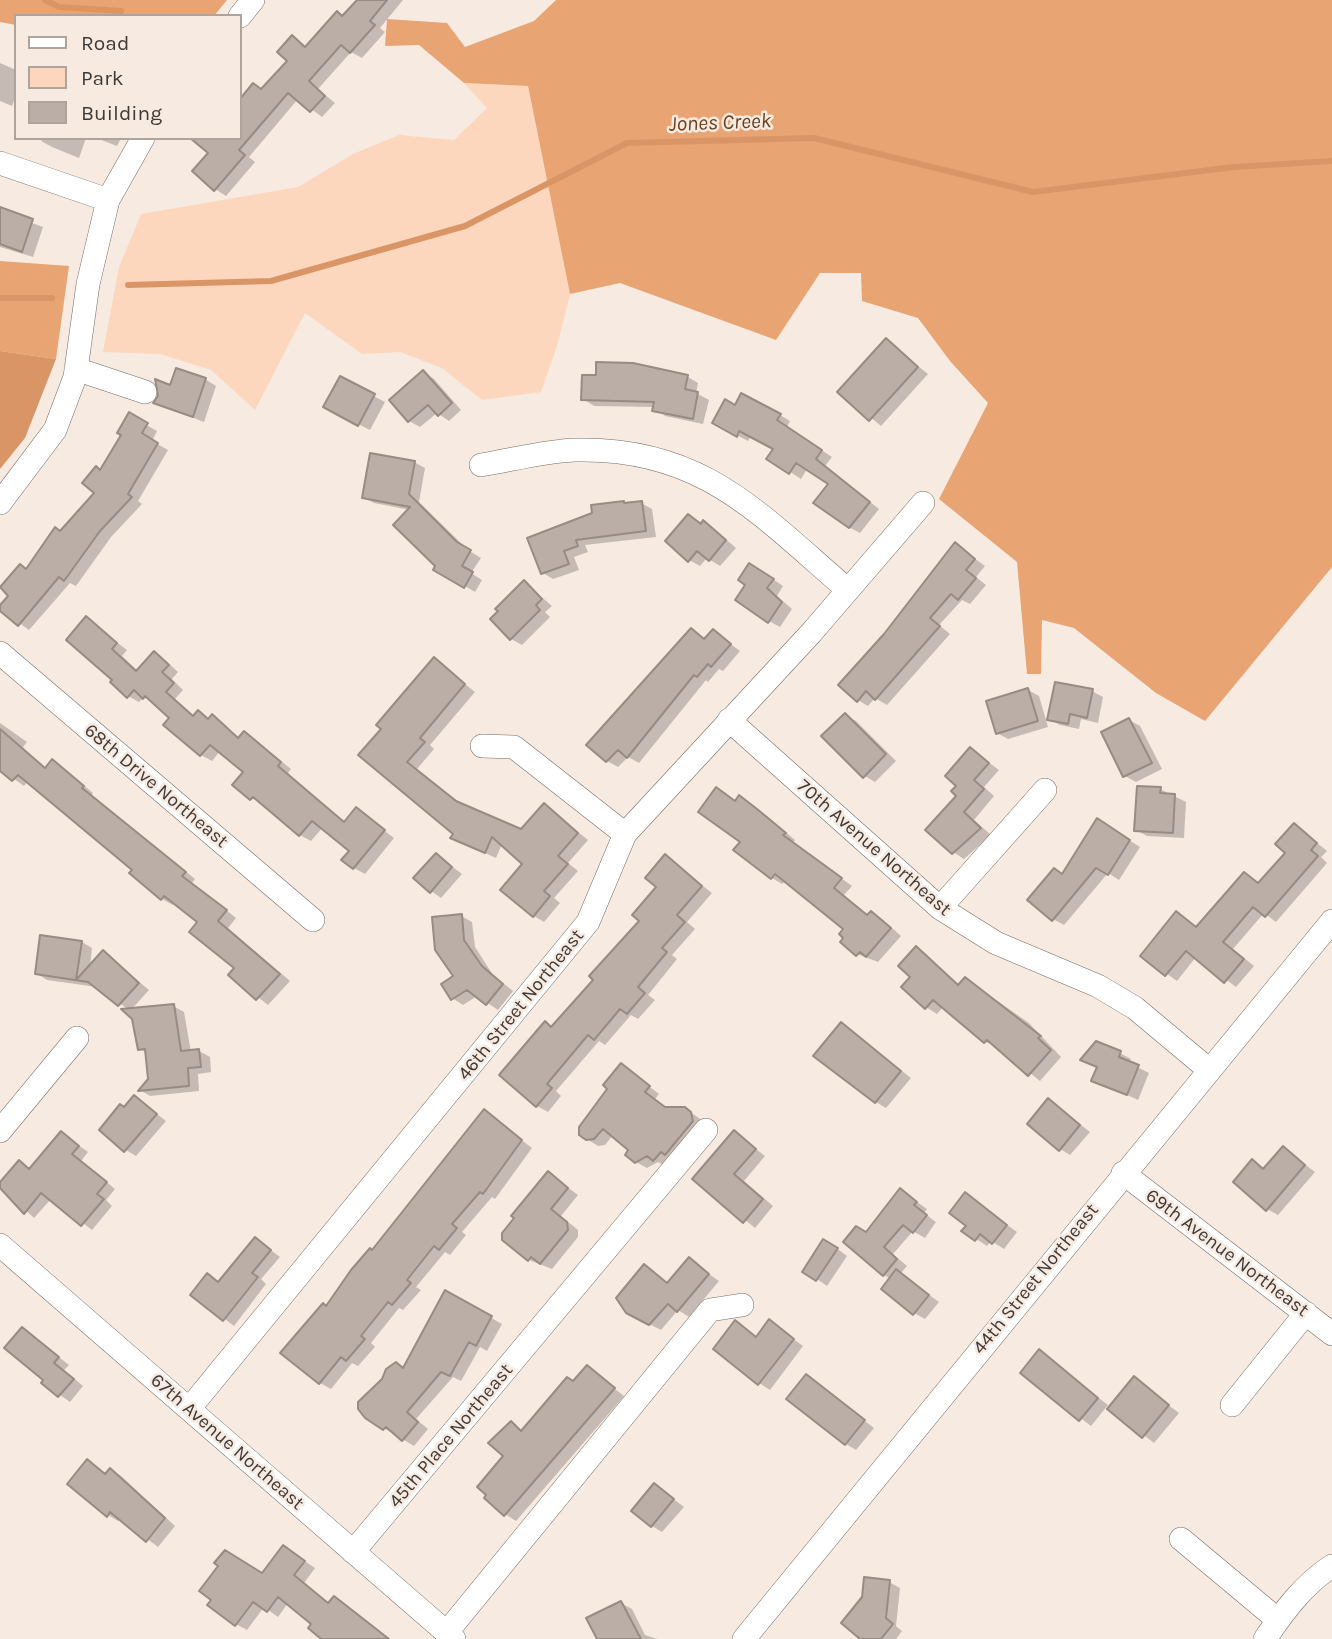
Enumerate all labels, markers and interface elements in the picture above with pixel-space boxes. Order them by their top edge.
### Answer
legend [14,14,242,140]
text: Road [81,31,129,55]
text: Park [81,66,124,90]
text: Building [81,101,162,125]
water label: Jones Creek [668,109,772,137]
street label: 68th Drive Northeast [79,719,233,853]
street label: 70th Avenue Northeast [792,775,956,921]
street label: 46th Street Northeast [453,925,589,1085]
street label: 69th Avenue Northeast [1141,1184,1313,1322]
street label: 44th Street Northeast [968,1199,1104,1359]
street label: 45th Place Northeast [384,1359,518,1513]
street label: 67th Avenue Northeast [145,1369,309,1515]

